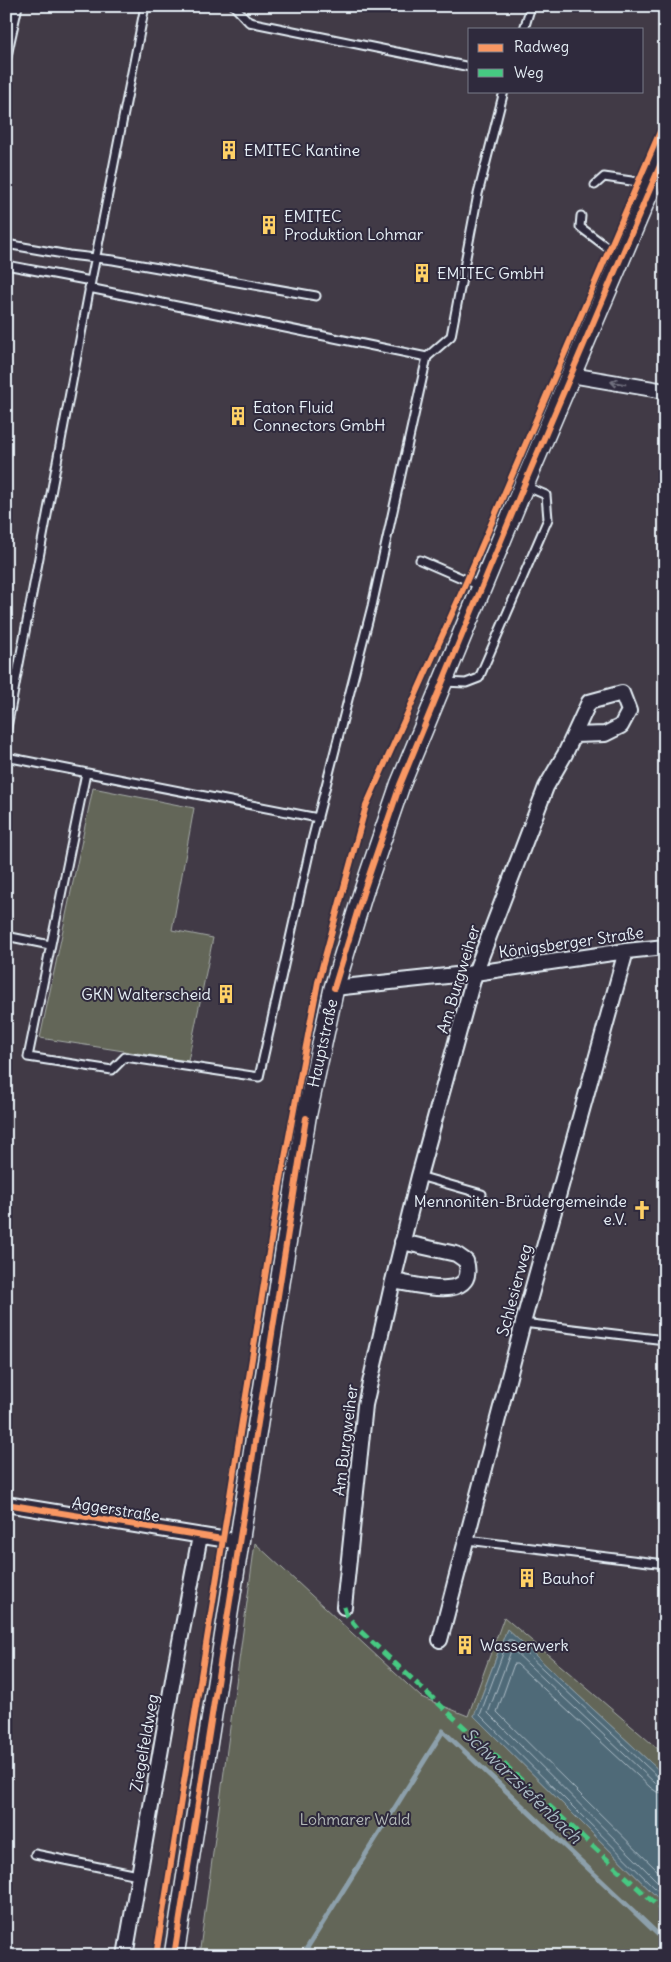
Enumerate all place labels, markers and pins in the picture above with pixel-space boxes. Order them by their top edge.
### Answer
building icon: EMITEC Kantine [218,139,240,161]
place label: EMITEC Kantine [244,140,360,160]
place label: EMITEC Produktion Lohmar [284,206,424,244]
building icon: EMITEC Produktion Lohmar [258,214,280,236]
building icon: EMITEC GmbH [411,262,433,284]
place label: EMITEC GmbH [437,263,544,283]
place label: Eaton Fluid Connectors GmbH [253,397,386,435]
building icon: Eaton Fluid Connectors GmbH [227,405,249,427]
building icon: GKN Walterscheid [215,983,237,1005]
place label: GKN Walterscheid [81,984,211,1004]
place label: Mennoniten-Brüdergemeinde e.V. [414,1191,627,1229]
church icon: Mennoniten-Brüdergemeinde e.V. [631,1199,653,1221]
building icon: Bauhof [516,1567,538,1589]
place label: Bauhof [542,1568,595,1588]
building icon: Wasserwerk [454,1634,476,1656]
place label: Wasserwerk [480,1635,569,1655]

